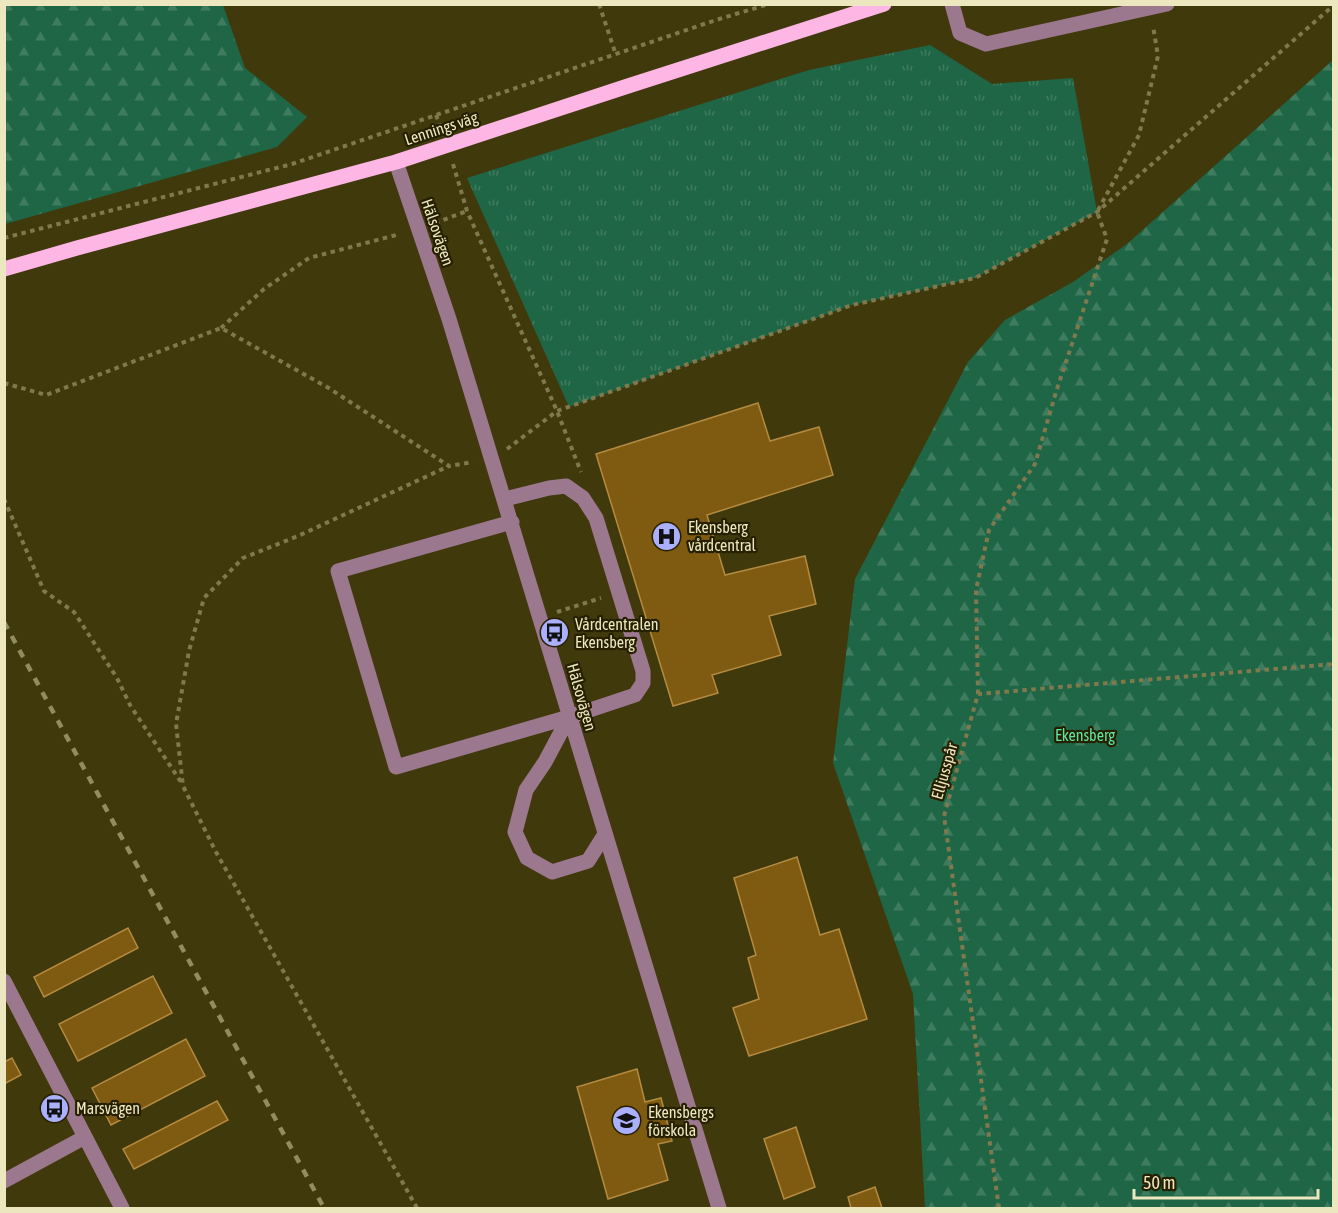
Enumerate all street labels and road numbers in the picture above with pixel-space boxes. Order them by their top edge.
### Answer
street label: Lennings väg [402,108,480,149]
street label: Hälsovägen [417,196,458,268]
street label: Hälsovägen [563,661,600,733]
street label: Elljusspår [927,740,962,802]

